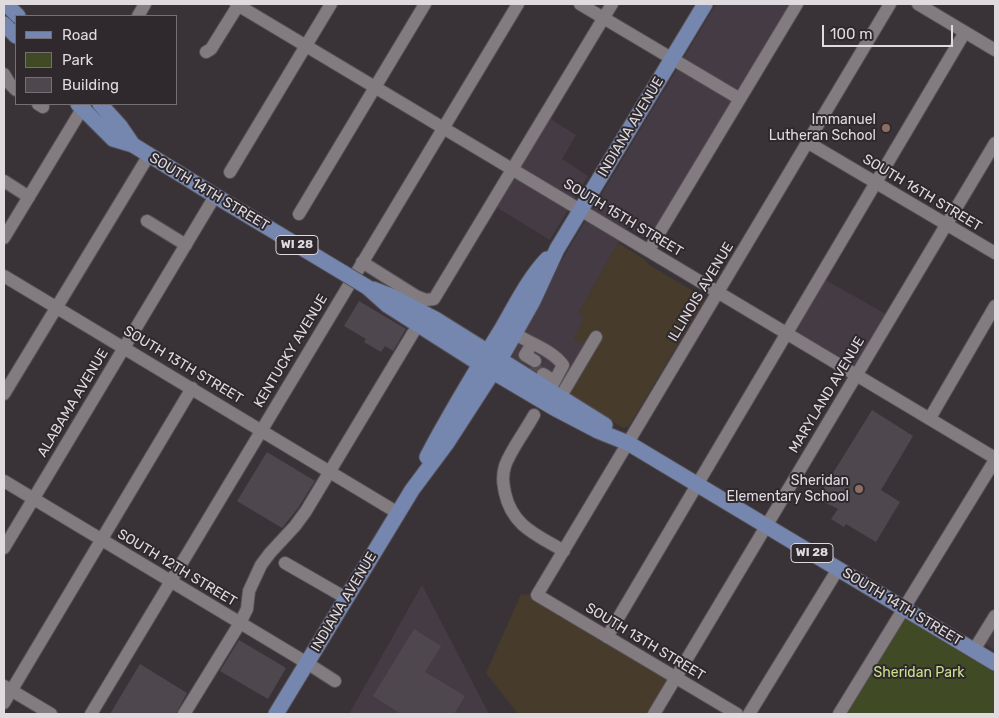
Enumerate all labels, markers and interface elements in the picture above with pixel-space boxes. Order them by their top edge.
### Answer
legend [15,15,178,105]
scale bar [824,15,955,47]
text: 100 m [830,25,872,43]
text: Road [62,26,98,44]
text: Park [62,51,93,69]
street label: INDIANA AVENUE [595,74,667,180]
text: Building [62,76,119,94]
place label: Immanuel Lutheran School [769,112,876,144]
marker: Immanuel Lutheran School [880,122,892,134]
street label: SOUTH 14TH STREET [146,150,272,234]
street label: SOUTH 16TH STREET [859,151,985,235]
street label: SOUTH 15TH STREET [560,176,686,260]
road number: WI 28 [276,236,318,254]
street label: ILLINOIS AVENUE [665,239,737,345]
street label: KENTUCKY AVENUE [251,291,331,411]
street label: SOUTH 13TH STREET [120,323,246,407]
street label: MARYLAND AVENUE [786,334,868,456]
street label: ALABAMA AVENUE [34,346,112,460]
place label: Sheridan Elementary School [726,473,849,506]
marker: Sheridan Elementary School [853,483,865,495]
street label: SOUTH 12TH STREET [114,526,240,610]
road number: WI 28 [791,544,833,562]
street label: INDIANA AVENUE [308,549,380,655]
street label: SOUTH 14TH STREET [839,565,965,649]
street label: SOUTH 13TH STREET [582,600,708,684]
park label: Sheridan Park [874,665,964,681]

